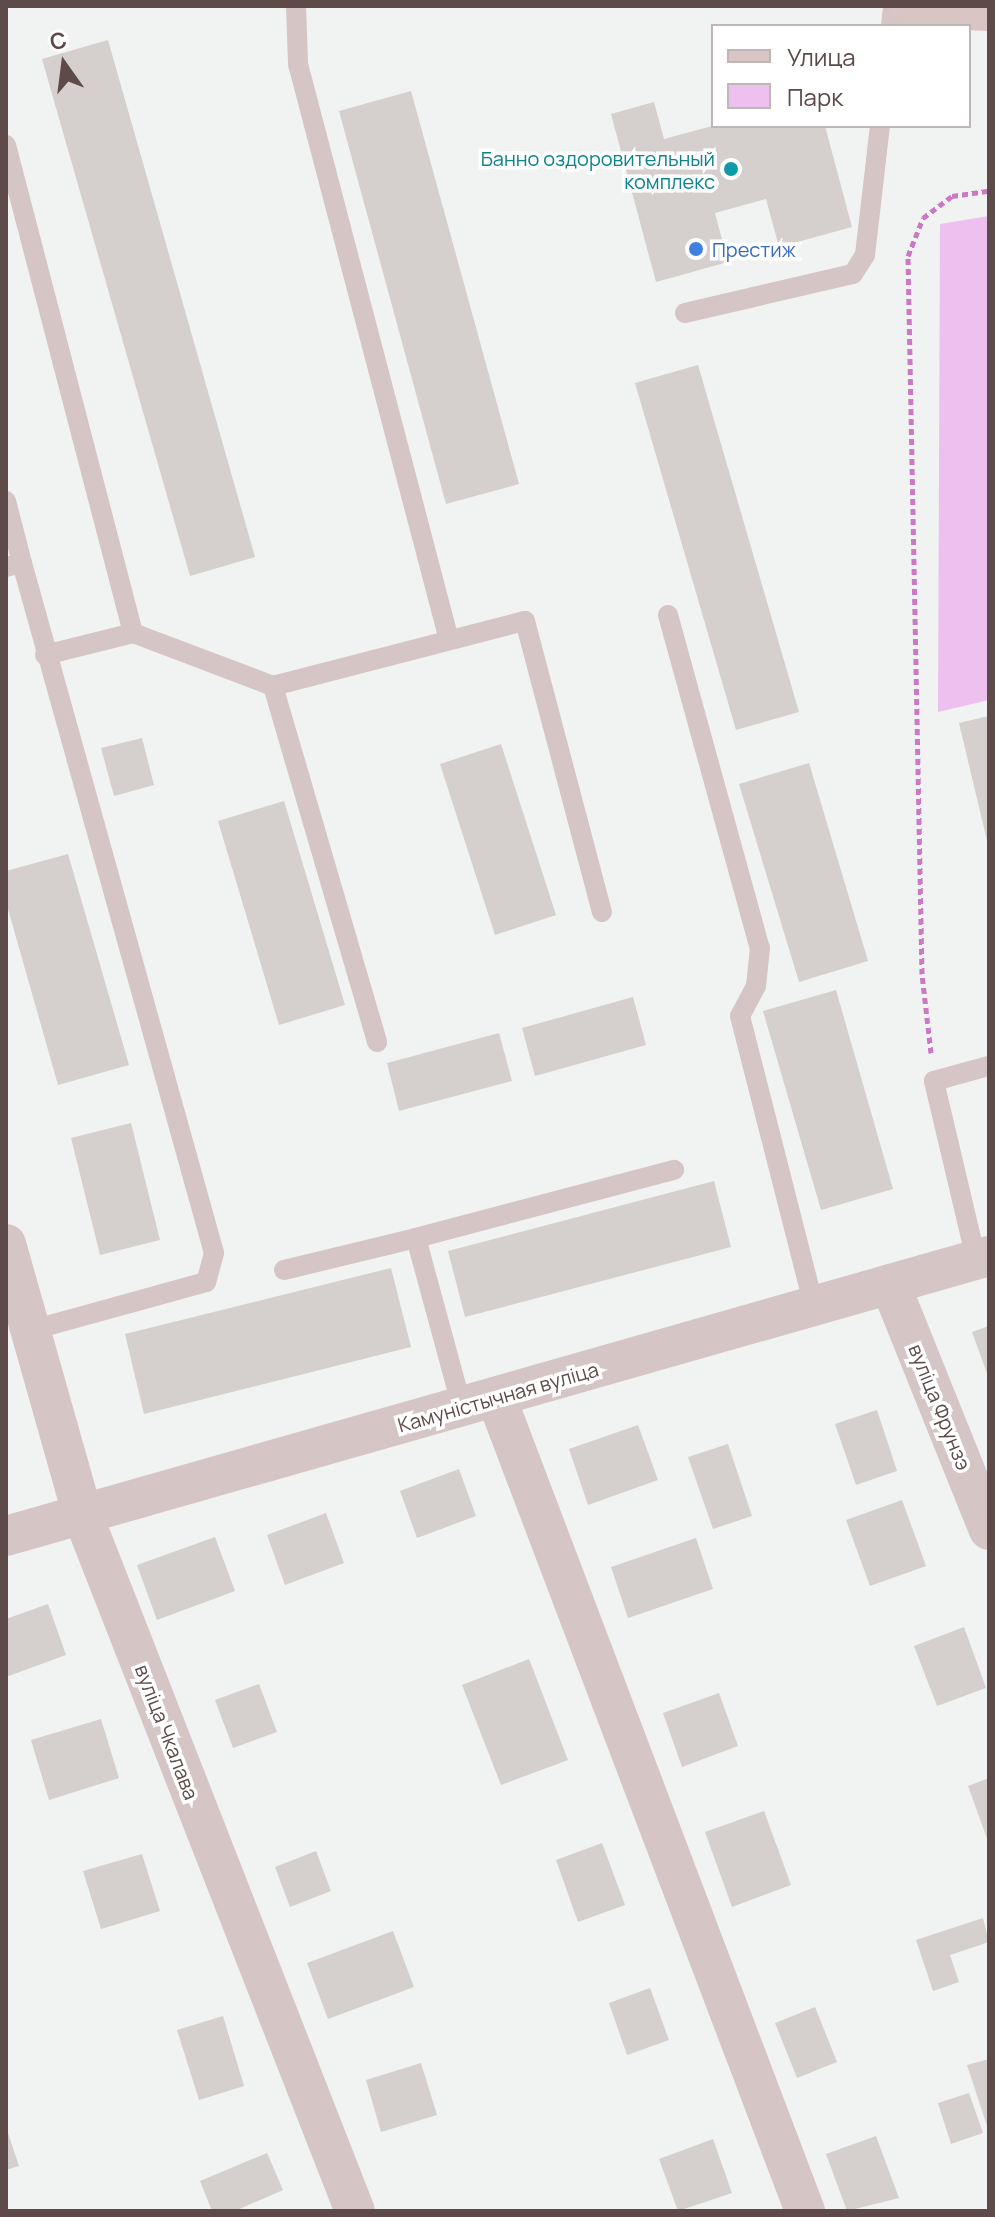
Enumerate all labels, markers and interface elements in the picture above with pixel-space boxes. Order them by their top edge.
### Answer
north arrow [24,24,104,104]
text: С [47,24,70,57]
legend [711,24,971,128]
text: Улица [787,40,856,73]
text: Парк [787,80,843,113]
place label: Банно оздоровительный комплекс [481,146,715,193]
marker: Банно оздоровительный комплекс [722,160,740,178]
place label: Престиж [712,237,796,261]
marker: Престиж [687,240,705,258]
street label: вуліца Фрунзэ [904,1341,976,1473]
street label: Камуністычная вуліца [395,1357,601,1437]
street label: вуліца Чкалава [130,1661,204,1803]

